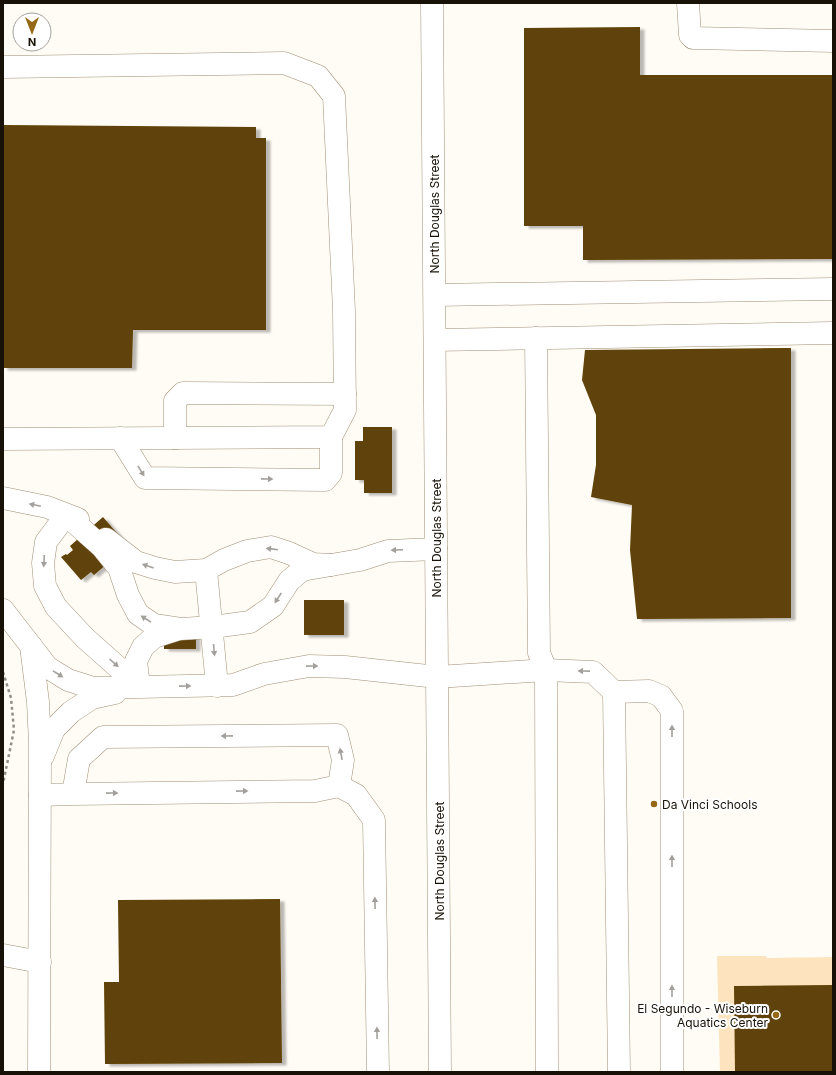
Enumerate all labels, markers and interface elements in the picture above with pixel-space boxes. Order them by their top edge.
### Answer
north arrow [12,12,52,52]
text: N [28,35,36,49]
street label: North Douglas Street [427,155,442,273]
one-way arrow [137,466,145,476]
one-way arrow [261,476,274,482]
street label: North Douglas Street [429,479,444,597]
one-way arrow [29,501,41,507]
one-way arrow [266,546,279,552]
one-way arrow [391,547,403,554]
one-way arrow [41,555,47,568]
one-way arrow [141,562,153,568]
one-way arrow [274,593,282,603]
one-way arrow [140,616,152,623]
one-way arrow [211,644,218,656]
one-way arrow [109,659,119,668]
one-way arrow [306,663,319,669]
one-way arrow [577,668,590,674]
one-way arrow [52,670,64,677]
one-way arrow [179,683,192,689]
one-way arrow [669,724,675,737]
one-way arrow [220,733,233,739]
one-way arrow [338,748,344,760]
one-way arrow [236,788,248,795]
one-way arrow [106,790,119,796]
place label: Da Vinci Schools [662,797,757,812]
marker: Da Vinci Schools [649,799,659,809]
street label: North Douglas Street [432,802,447,920]
one-way arrow [669,854,675,867]
one-way arrow [372,896,378,909]
one-way arrow [669,984,675,997]
place label: El Segundo - Wiseburn Aquatics Center [637,1001,768,1030]
marker: El Segundo - Wiseburn Aquatics Center [771,1010,781,1020]
one-way arrow [374,1026,380,1039]

